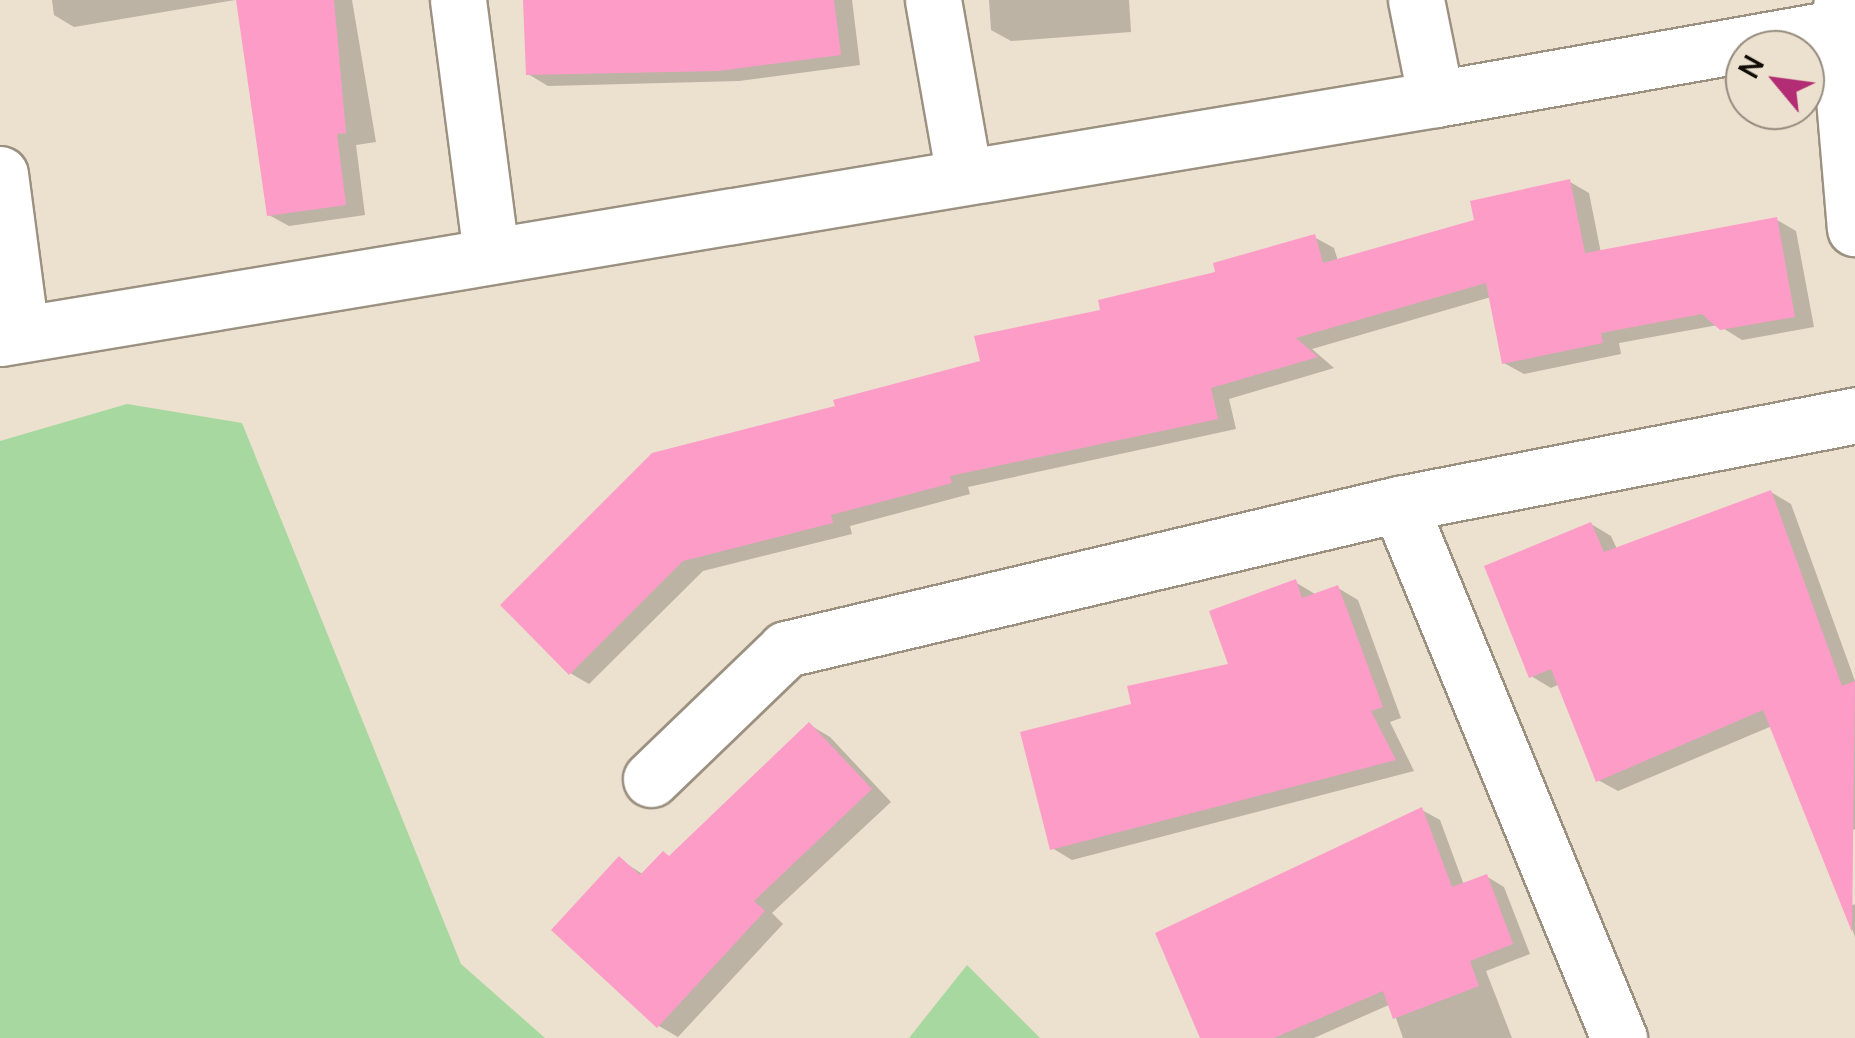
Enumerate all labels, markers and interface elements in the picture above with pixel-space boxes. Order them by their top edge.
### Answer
north arrow [1725,30,1825,130]
text: N [1729,48,1772,84]

